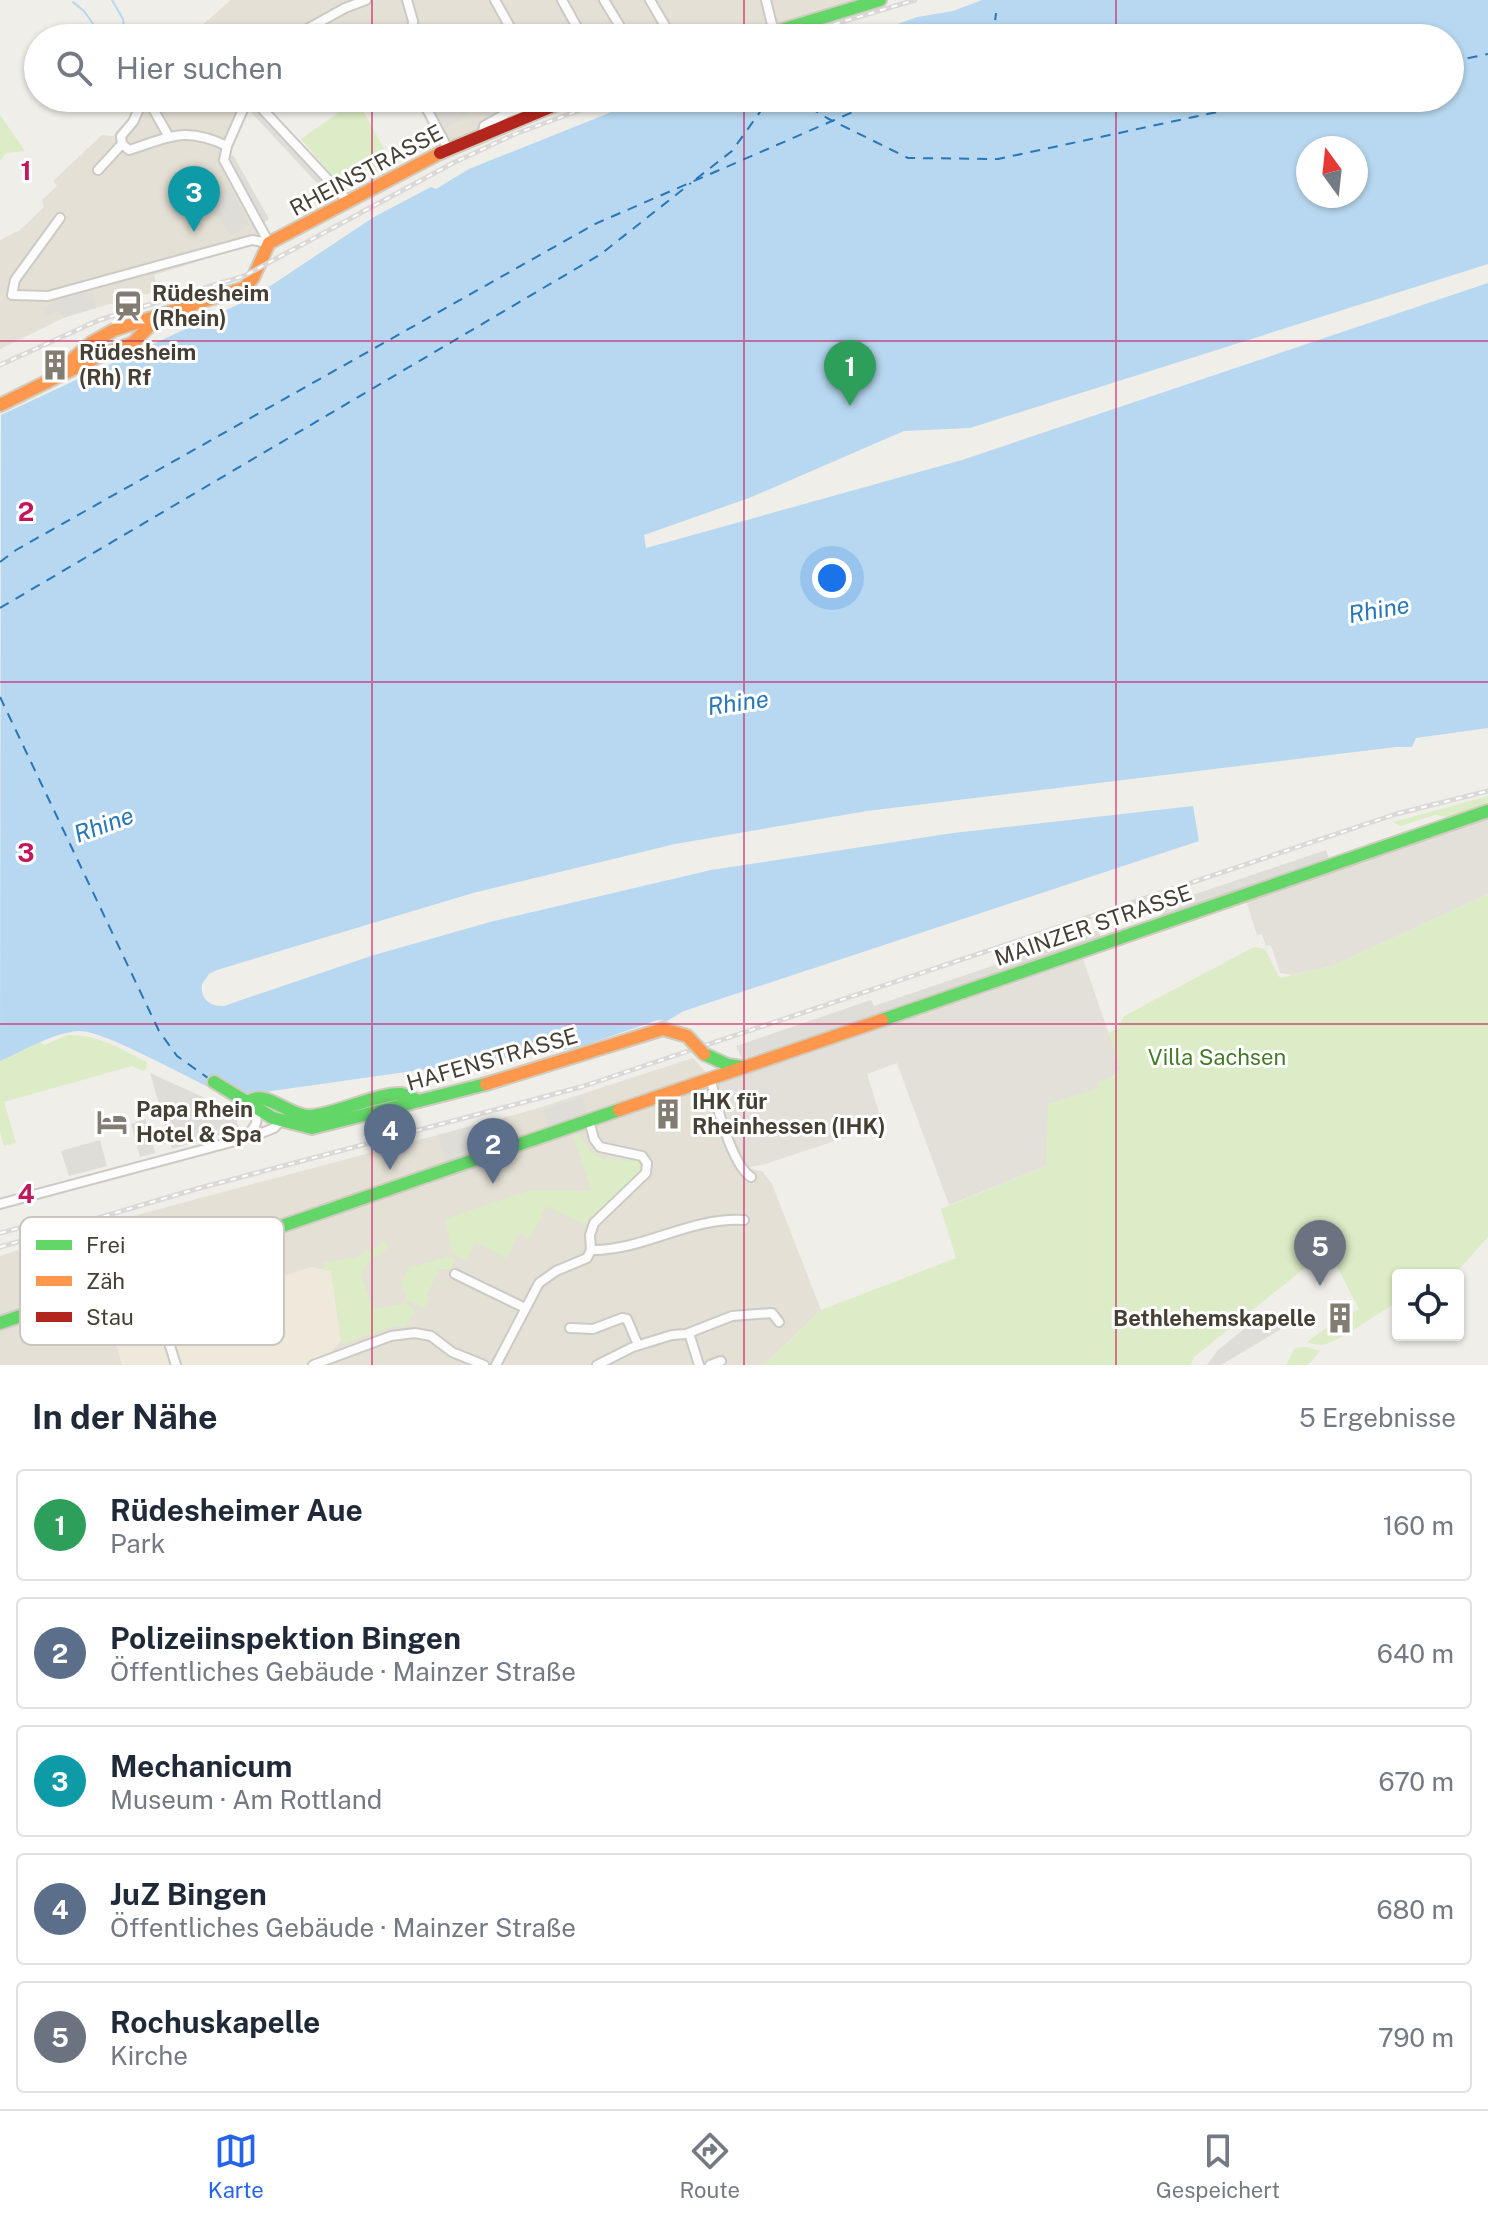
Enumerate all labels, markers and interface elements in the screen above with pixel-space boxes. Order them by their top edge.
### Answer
search box [24,24,1464,112]
icon: search [52,46,96,90]
text: Hier suchen [116,50,283,86]
street label: RHEINSTRASSE [285,119,447,221]
north arrow [1296,136,1368,208]
text: 1 [20,155,32,186]
pin: 3 [168,166,220,232]
place label: Rüdesheim (Rhein) [152,280,269,331]
station icon: Rüdesheim (Rhein) [111,289,145,323]
place label: Rüdesheim (Rh) Rf [79,339,196,390]
pin: 1 [824,340,876,406]
building icon: Rüdesheim (Rh) Rf [38,348,72,382]
text: 2 [18,496,34,527]
your location [812,558,852,598]
water label: Rhine [1346,590,1412,628]
water label: Rhine [705,684,770,720]
water label: Rhine [70,800,137,848]
text: 3 [17,837,35,868]
street label: MAINZER STRASSE [991,879,1195,971]
street label: HAFENSTRASSE [403,1022,581,1096]
park label: Villa Sachsen [1148,1044,1286,1070]
place label: IHK für Rheinhessen (IHK) [692,1088,886,1139]
place label: Papa Rhein Hotel & Spa [136,1096,262,1147]
building icon: IHK für Rheinhessen (IHK) [651,1097,685,1131]
pin: 4 [364,1104,416,1170]
hotel icon: Papa Rhein Hotel & Spa [95,1105,129,1139]
pin: 2 [467,1118,519,1184]
text: 4 [17,1178,35,1209]
legend [20,1217,284,1345]
pin: 5 [1294,1220,1346,1286]
text: Frei [86,1232,125,1258]
text: Zäh [86,1268,125,1294]
map controls [1392,1269,1464,1341]
button: locate [1392,1269,1464,1341]
building icon: Bethlehemskapelle [1323,1301,1357,1335]
text: Stau [86,1304,134,1330]
place label: Bethlehemskapelle [1113,1305,1316,1331]
text: In der Nähe [32,1397,218,1437]
text: 5 Ergebnisse [1299,1402,1456,1433]
text: Rüdesheimer Aue [110,1492,363,1528]
text: 1 [54,1510,66,1541]
text: 160 m [1383,1510,1454,1541]
text: Park [110,1528,165,1559]
text: Polizeiinspektion Bingen [110,1620,461,1656]
text: 2 [52,1638,68,1669]
text: 640 m [1377,1638,1454,1669]
text: Öffentliches Gebäude · Mainzer Straße [110,1656,576,1687]
text: Mechanicum [110,1748,292,1784]
text: 3 [51,1766,69,1797]
text: 670 m [1378,1766,1454,1797]
text: Museum · Am Rottland [110,1784,382,1815]
text: JuZ Bingen [110,1876,267,1912]
text: 4 [51,1894,69,1925]
text: 680 m [1377,1894,1454,1925]
text: Öffentliches Gebäude · Mainzer Straße [110,1912,576,1943]
text: Rochuskapelle [110,2004,320,2040]
text: 5 [51,2022,69,2053]
text: 790 m [1378,2022,1454,2053]
text: Kirche [110,2040,188,2071]
tab: Karte [208,2129,264,2203]
tab: Route [680,2129,740,2203]
tab: Gespeichert [1156,2129,1280,2203]

